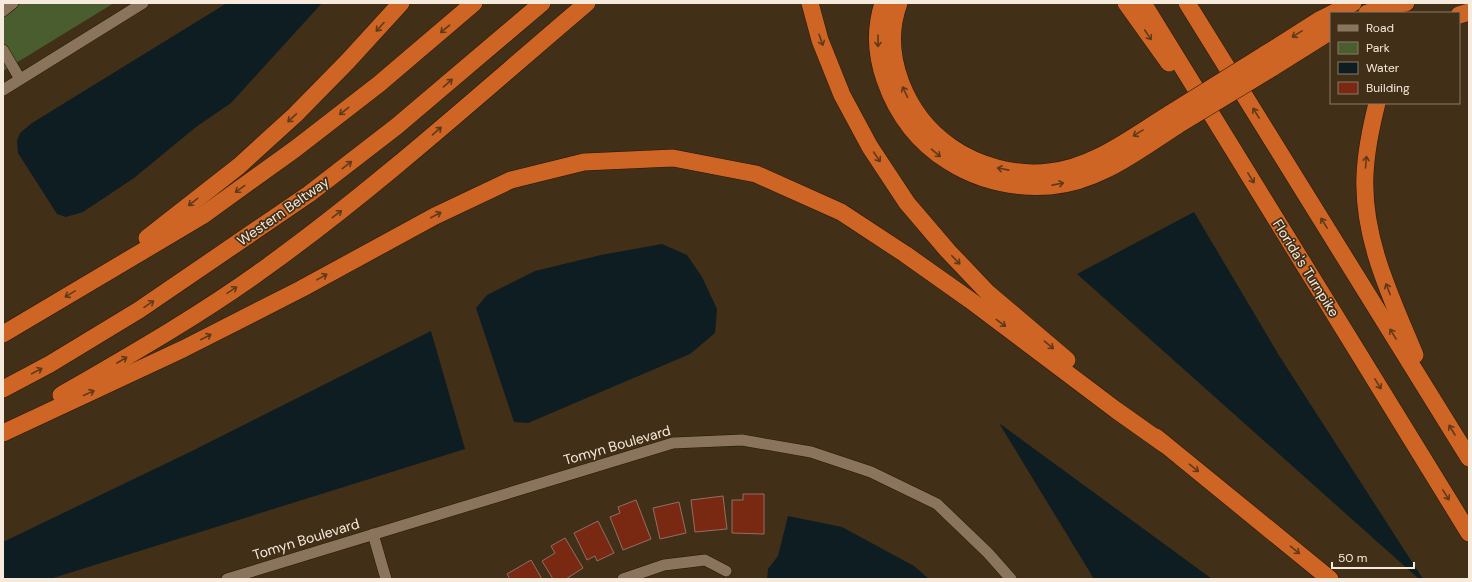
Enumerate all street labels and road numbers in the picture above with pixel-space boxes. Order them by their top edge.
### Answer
street label: Western Beltway [233,172,333,249]
street label: Florida's Turnpike [1269,216,1343,320]
street label: Tomyn Boulevard [561,421,673,469]
street label: Tomyn Boulevard [250,514,362,564]

